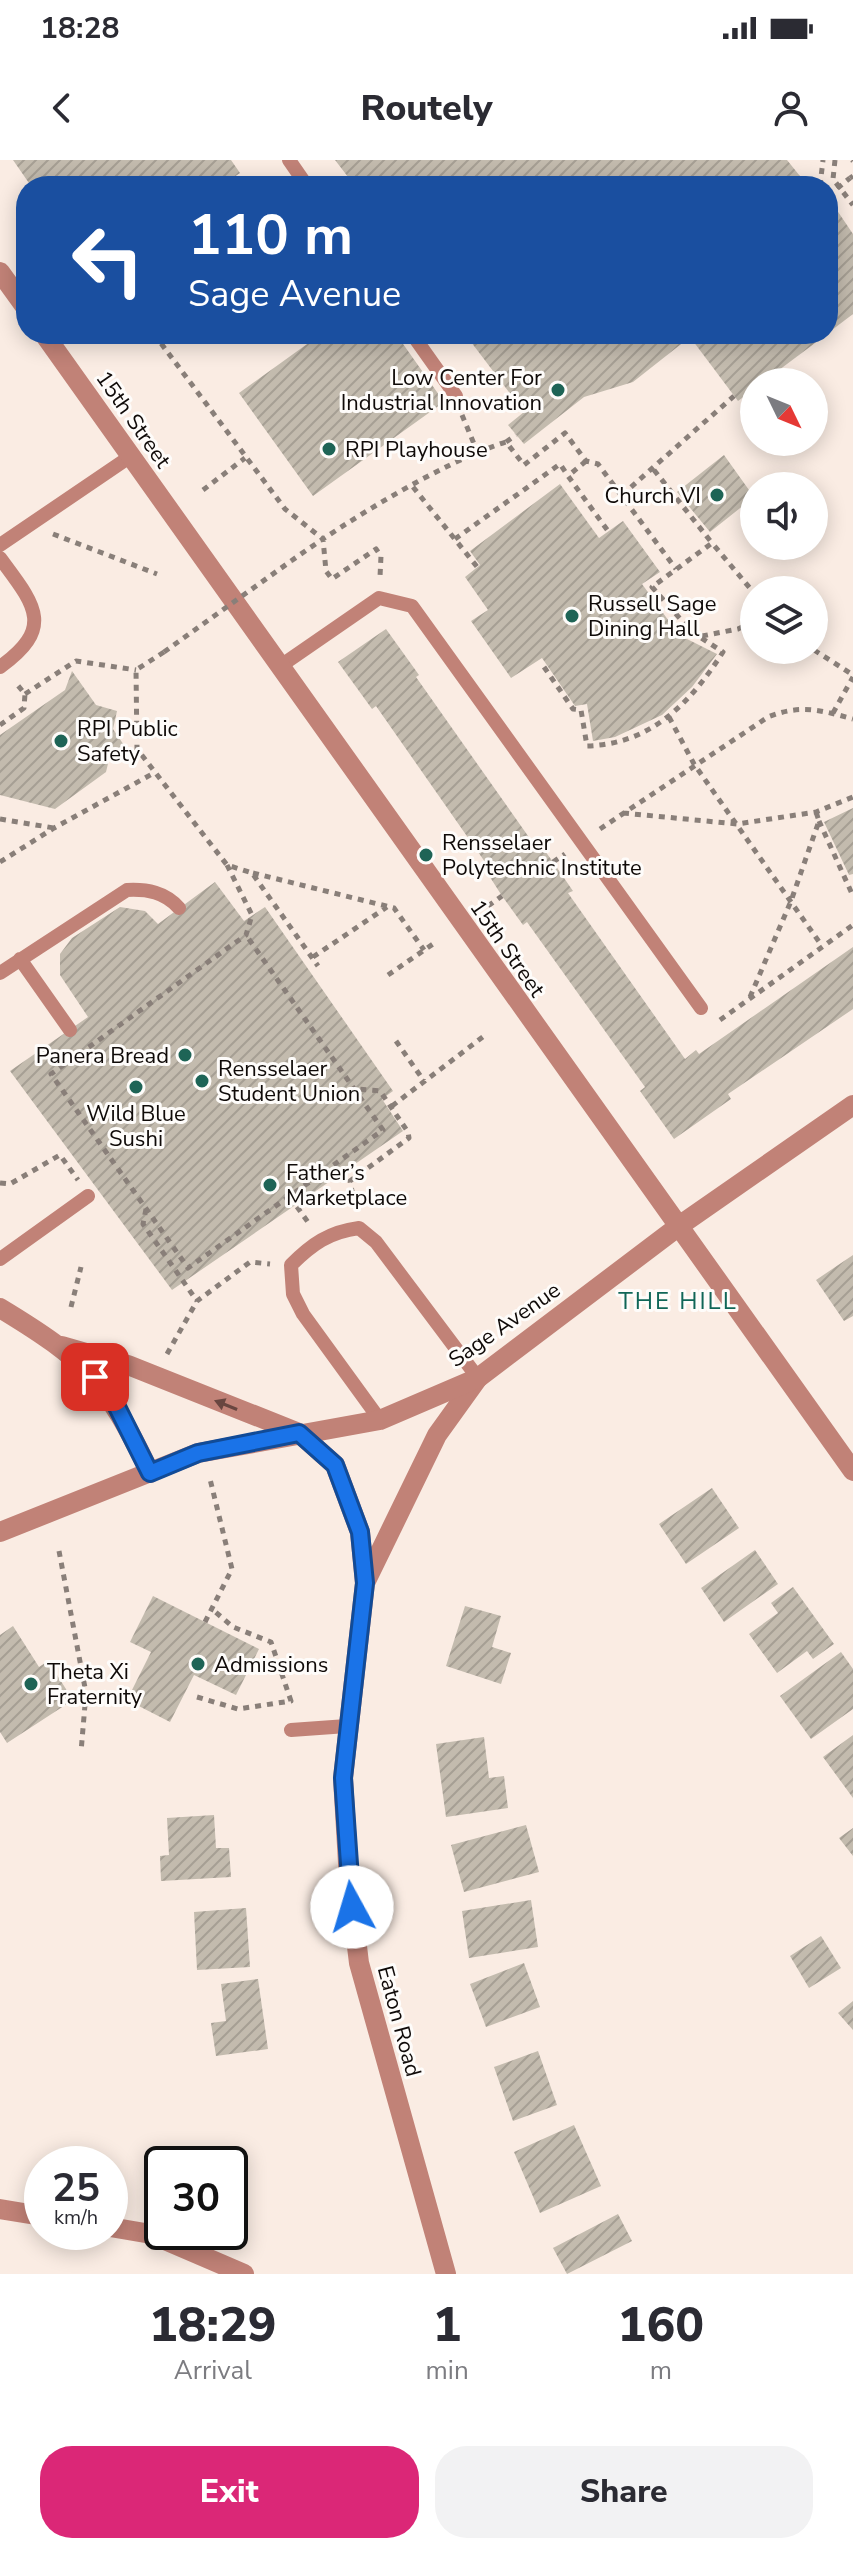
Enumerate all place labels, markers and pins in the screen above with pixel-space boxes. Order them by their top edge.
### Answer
place label: Low Center For Industrial Innovation [341,363,542,418]
marker: Low Center For Industrial Innovation [549,381,567,399]
place label: RPI Playhouse [345,435,488,465]
marker: RPI Playhouse [320,440,338,458]
place label: Church VI [604,481,701,511]
marker: Church VI [708,486,726,504]
place label: Russell Sage Dining Hall [588,589,716,644]
marker: Russell Sage Dining Hall [563,607,581,625]
place label: RPI Public Safety [77,714,178,769]
marker: RPI Public Safety [52,732,70,750]
place label: Rensselaer Polytechnic Institute [442,828,642,883]
marker: Rensselaer Polytechnic Institute [417,846,435,864]
place label: Panera Bread [36,1041,169,1071]
marker: Panera Bread [176,1046,194,1064]
place label: Rensselaer Student Union [218,1054,360,1109]
marker: Rensselaer Student Union [193,1072,211,1090]
marker: Wild Blue Sushi [127,1078,145,1096]
place label: Wild Blue Sushi [86,1099,186,1154]
place label: Father’s Marketplace [286,1158,407,1213]
marker: Father’s Marketplace [261,1176,279,1194]
pin [61,1343,129,1411]
place label: Admissions [214,1650,328,1680]
marker: Admissions [189,1655,207,1673]
place label: Theta Xi Fraternity [47,1657,143,1712]
marker: Theta Xi Fraternity [22,1675,40,1693]

